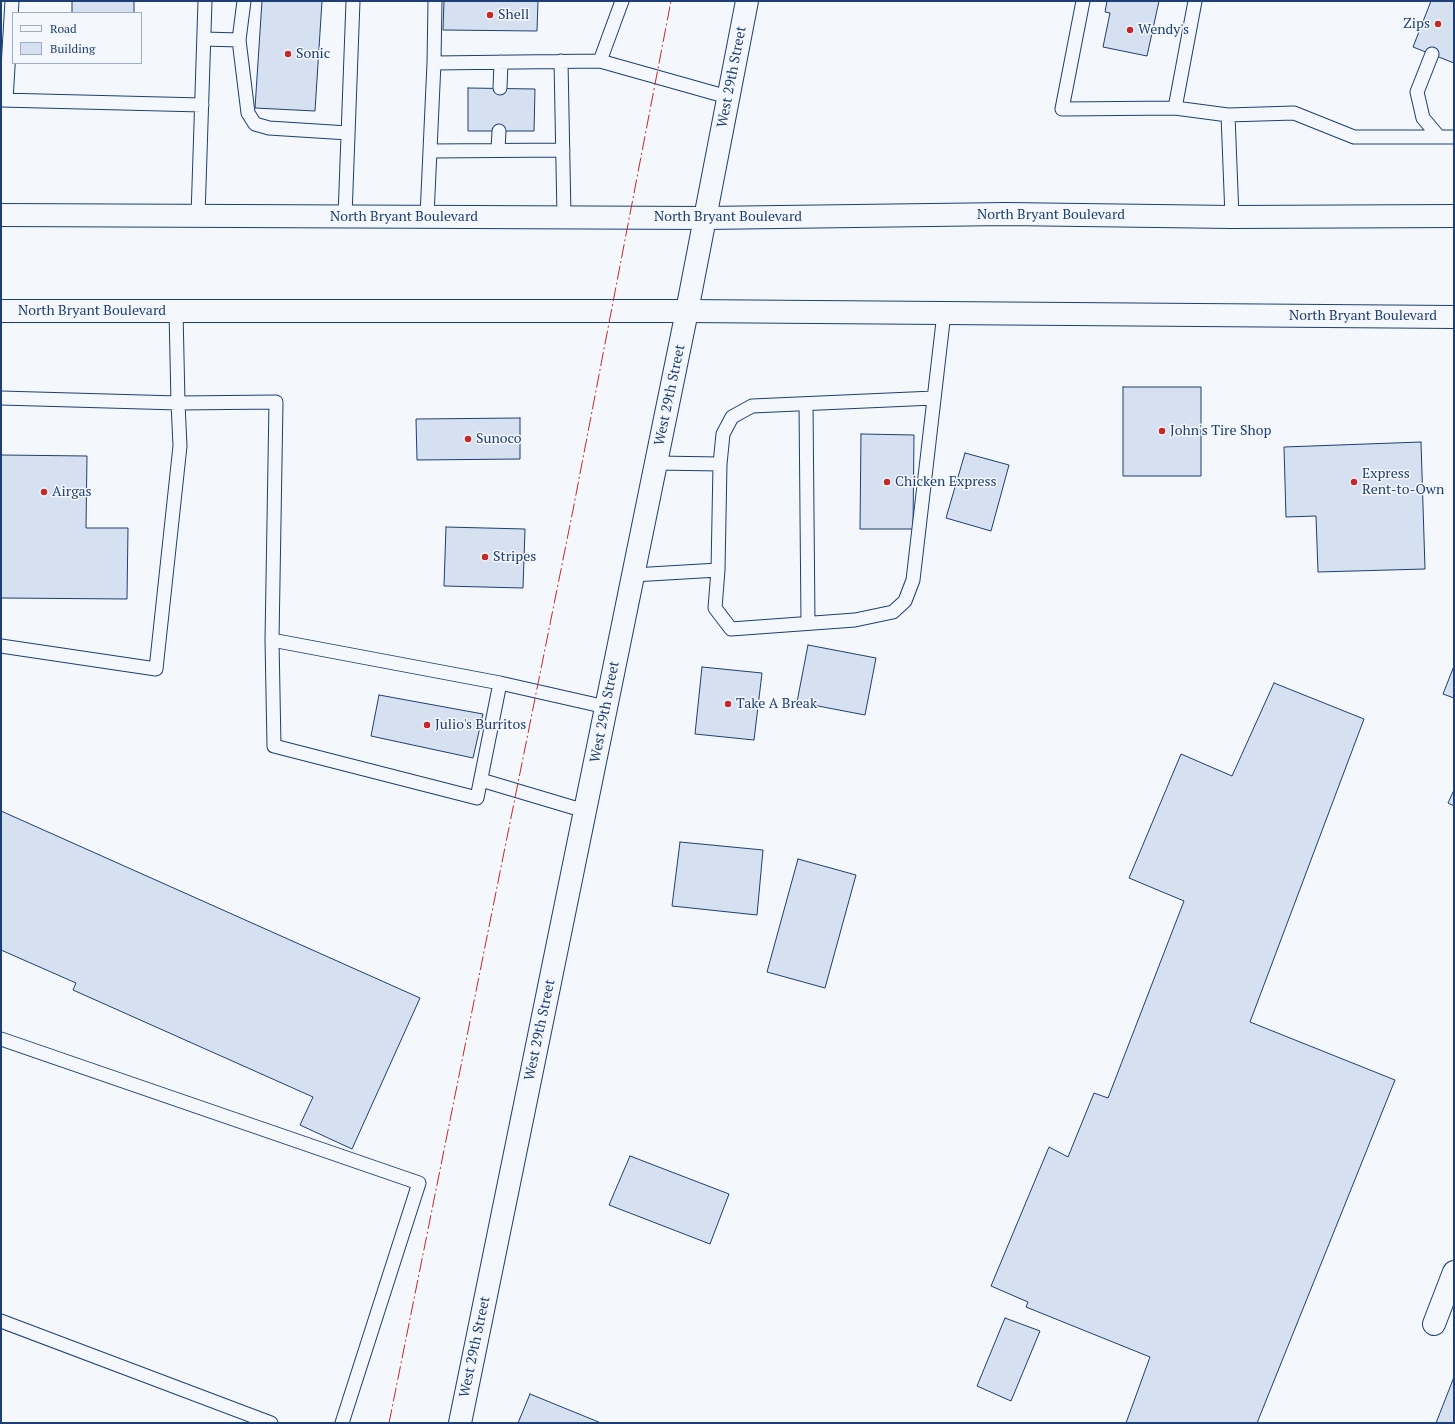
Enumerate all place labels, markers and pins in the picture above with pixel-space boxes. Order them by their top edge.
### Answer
place label: Shell [498,7,529,23]
marker: Shell [485,10,495,20]
place label: Zips [1403,16,1430,32]
marker: Zips [1433,19,1443,29]
place label: Wendy's [1138,22,1189,38]
marker: Wendy's [1125,25,1135,35]
place label: Sonic [296,46,330,62]
marker: Sonic [283,49,293,59]
place label: John's Tire Shop [1170,423,1271,439]
marker: John's Tire Shop [1157,426,1167,436]
place label: Sunoco [476,431,522,447]
marker: Sunoco [463,434,473,444]
place label: Express Rent-to-Own [1362,466,1444,498]
place label: Chicken Express [895,474,997,490]
marker: Chicken Express [882,477,892,487]
marker: Express Rent-to-Own [1349,477,1359,487]
place label: Airgas [52,484,92,500]
marker: Airgas [39,487,49,497]
place label: Stripes [493,549,536,565]
marker: Stripes [480,552,490,562]
place label: Take A Break [736,696,817,712]
marker: Take A Break [723,699,733,709]
place label: Julio's Burritos [435,717,526,733]
marker: Julio's Burritos [422,720,432,730]

